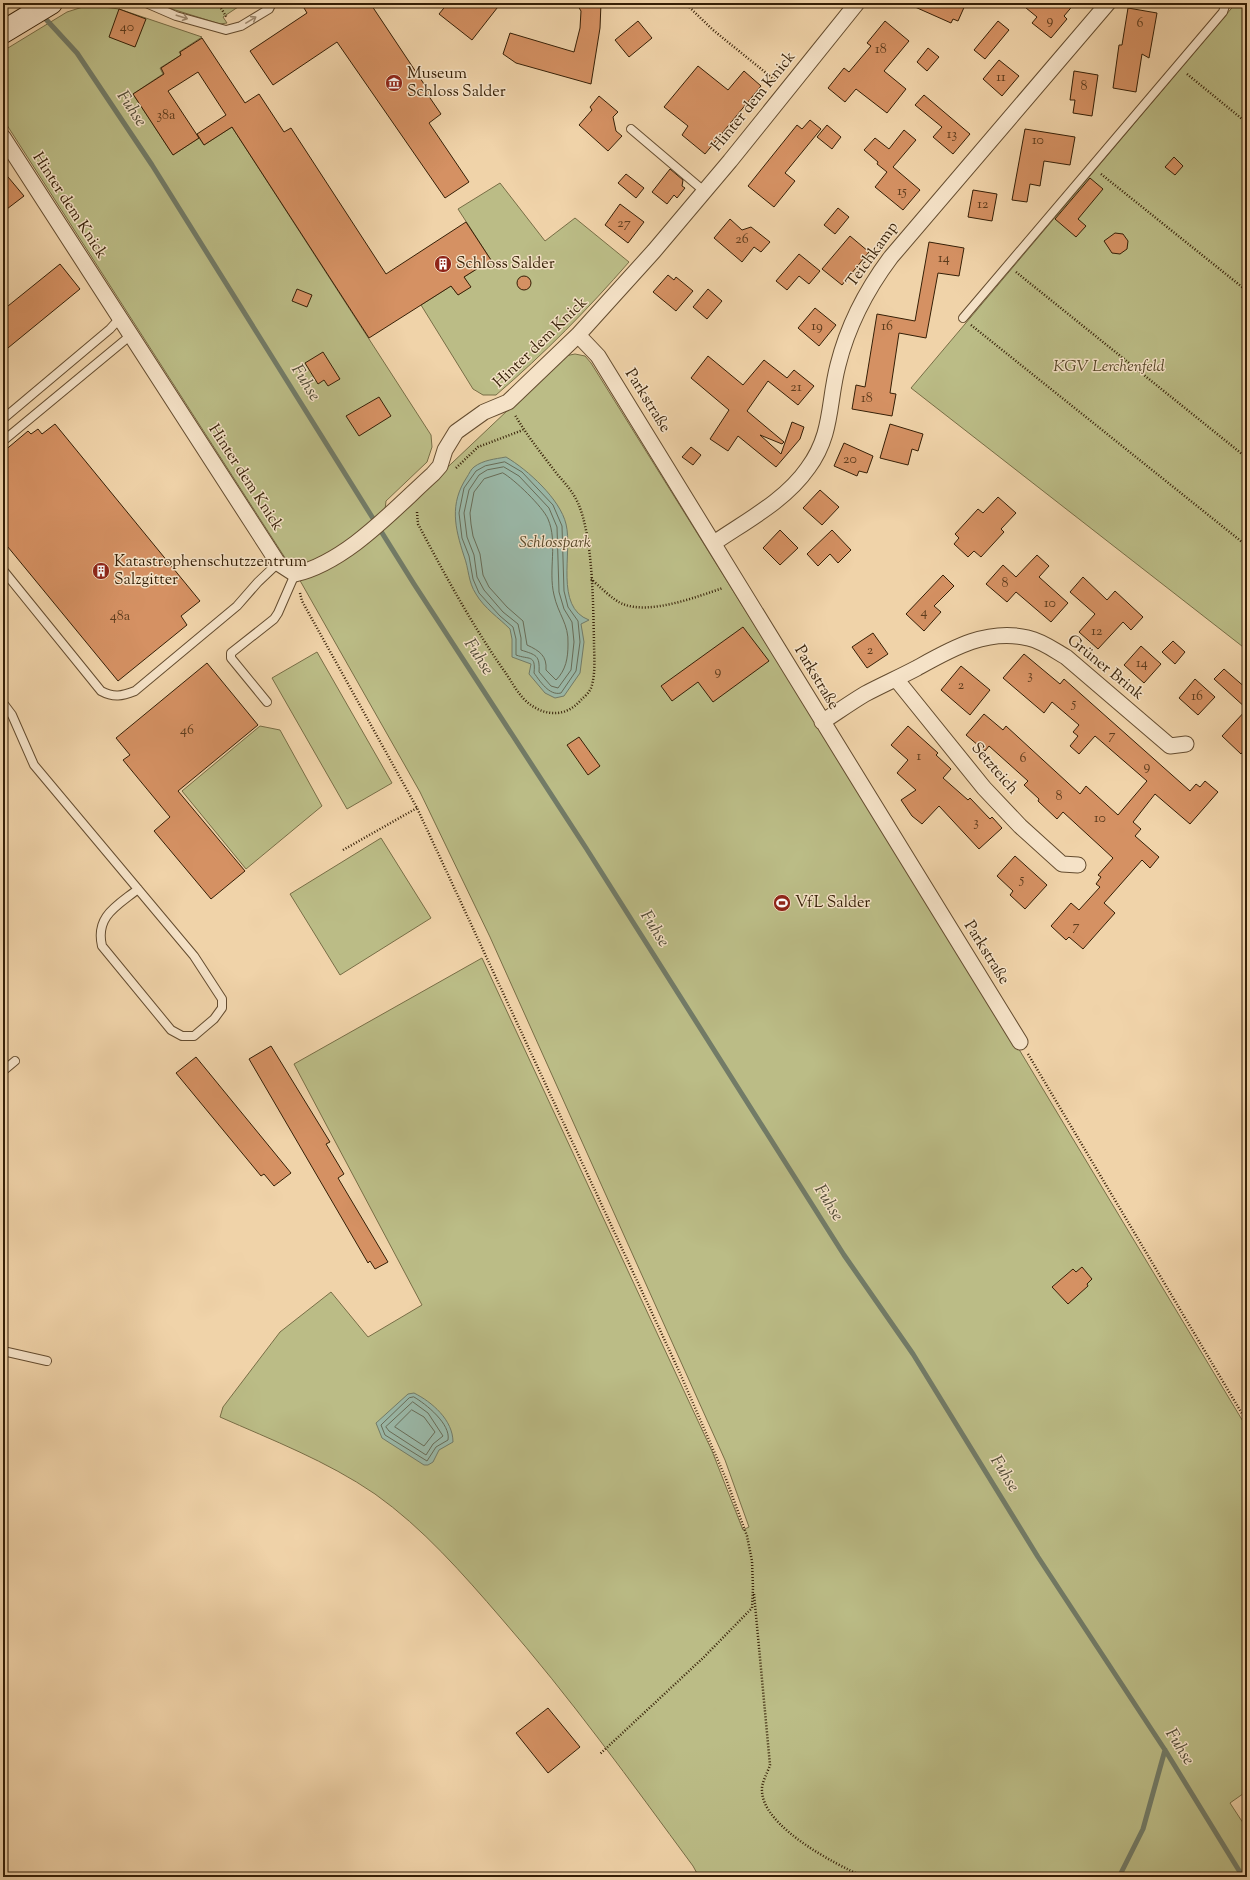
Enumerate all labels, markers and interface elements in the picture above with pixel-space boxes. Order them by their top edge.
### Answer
house number: 9 [1047,11,1054,31]
one-way arrow [176,14,188,22]
house number: 6 [1137,14,1144,34]
one-way arrow [245,16,256,24]
house number: 40 [120,18,134,38]
house number: 18 [875,40,887,60]
street label: Hinter dem Knick [706,47,802,157]
place label: Museum Schloss Salder [407,63,506,104]
house number: 11 [996,68,1006,88]
museum icon: Museum Schloss Salder [384,73,404,93]
house number: 8 [1081,77,1088,97]
water label: Fuhse [110,86,152,132]
house number: 38a [156,106,176,126]
house number: 13 [947,125,958,145]
house number: 10 [1032,131,1044,151]
street label: Hinter dem Knick [26,148,112,264]
house number: 15 [897,182,907,202]
house number: 12 [977,195,989,215]
house number: 27 [617,214,631,234]
street label: Teichkamp [841,217,905,293]
house number: 26 [735,230,749,250]
house number: 14 [938,249,950,269]
place label: Schloss Salder [456,253,555,276]
building icon: Schloss Salder [433,254,453,274]
street label: Hinter dem Knick [489,292,593,394]
house number: 19 [811,317,823,337]
house number: 16 [881,317,893,337]
park label: KGV Lerchenfeld [1053,356,1165,379]
water label: Fuhse [284,360,326,406]
street label: Parkstraße [618,365,676,437]
house number: 21 [790,378,802,398]
house number: 18 [861,389,873,409]
street label: Hinter dem Knick [202,420,288,536]
house number: 20 [843,450,857,470]
park label: Schlosspark [519,532,591,555]
place label: Katastrophenschutzzentrum Salzgitter [114,551,307,592]
building icon: Katastrophenschutzzentrum Salzgitter [91,561,111,581]
house number: 8 [1002,574,1009,594]
house number: 10 [1044,594,1056,614]
house number: 4 [920,603,928,623]
house number: 48a [110,607,131,627]
house number: 12 [1091,622,1103,642]
street label: Grüner Brink [1062,630,1149,706]
water label: Fuhse [457,634,499,680]
street label: Parkstraße [788,641,844,715]
house number: 2 [867,641,874,661]
house number: 14 [1136,654,1148,674]
house number: 9 [715,662,722,682]
house number: 3 [1027,666,1033,686]
house number: 2 [958,676,965,696]
house number: 16 [1191,687,1203,707]
house number: 5 [1071,694,1077,714]
house number: 46 [180,721,194,741]
house number: 7 [1108,726,1116,746]
street label: Setzteich [965,738,1024,801]
house number: 1 [917,747,922,767]
house number: 6 [1020,749,1027,769]
house number: 9 [1144,757,1151,777]
house number: 8 [1056,787,1063,807]
house number: 10 [1094,809,1106,829]
house number: 3 [973,813,979,833]
house number: 5 [1019,870,1025,890]
place label: VfL Salder [795,892,870,915]
sports icon: VfL Salder [772,893,792,913]
water label: Fuhse [633,906,675,952]
street label: Parkstraße [957,917,1015,989]
house number: 7 [1072,917,1080,937]
water label: Fuhse [807,1180,849,1226]
water label: Fuhse [983,1451,1025,1497]
water label: Fuhse [1158,1724,1200,1770]

